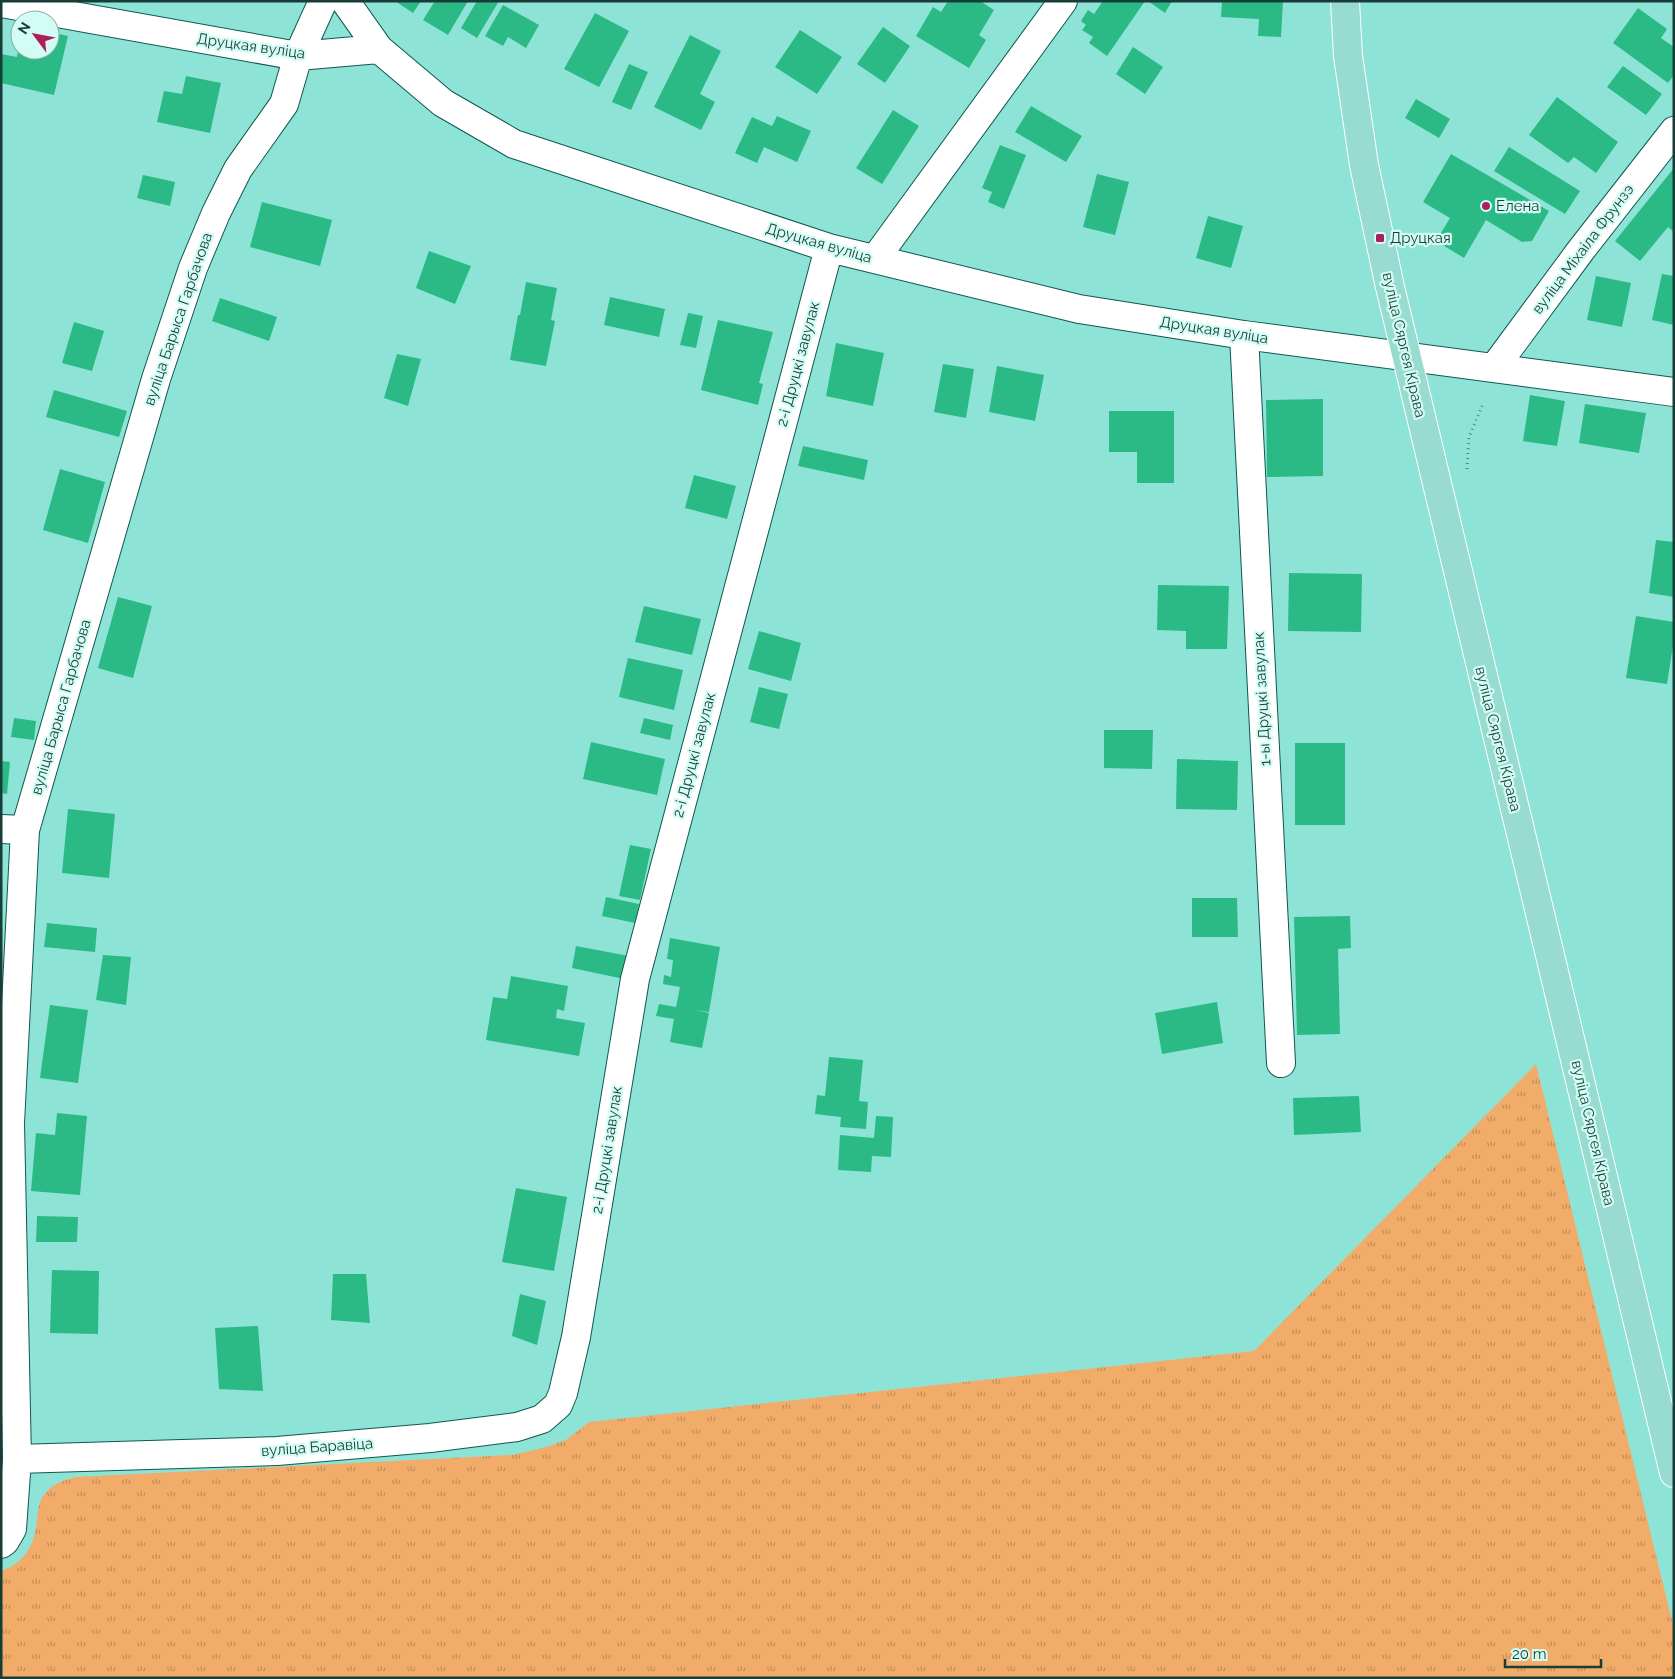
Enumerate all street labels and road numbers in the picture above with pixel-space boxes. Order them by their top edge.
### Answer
street label: Друцкая вуліца [196,29,306,63]
street label: вуліца Міхаіла Фрунзэ [1528,181,1638,317]
street label: Друцкая вуліца [764,219,874,267]
street label: вуліца Барыса Гарбачова [140,230,216,408]
street label: вуліца Сяргея Кірава [1379,271,1429,419]
street label: 2-і Друцкі завулак [773,299,823,429]
street label: Друцкая вуліца [1159,313,1269,347]
street label: вуліца Барыса Гарбачова [27,617,95,797]
street label: 1-ы Друцкі завулак [1249,631,1275,767]
street label: вуліца Сяргея Кірава [1471,665,1525,813]
street label: 2-і Друцкі завулак [669,690,719,820]
street label: вуліца Сяргея Кірава [1568,1059,1618,1207]
street label: 2-і Друцкі завулак [588,1085,626,1215]
street label: вуліца Баравіца [260,1434,374,1460]

